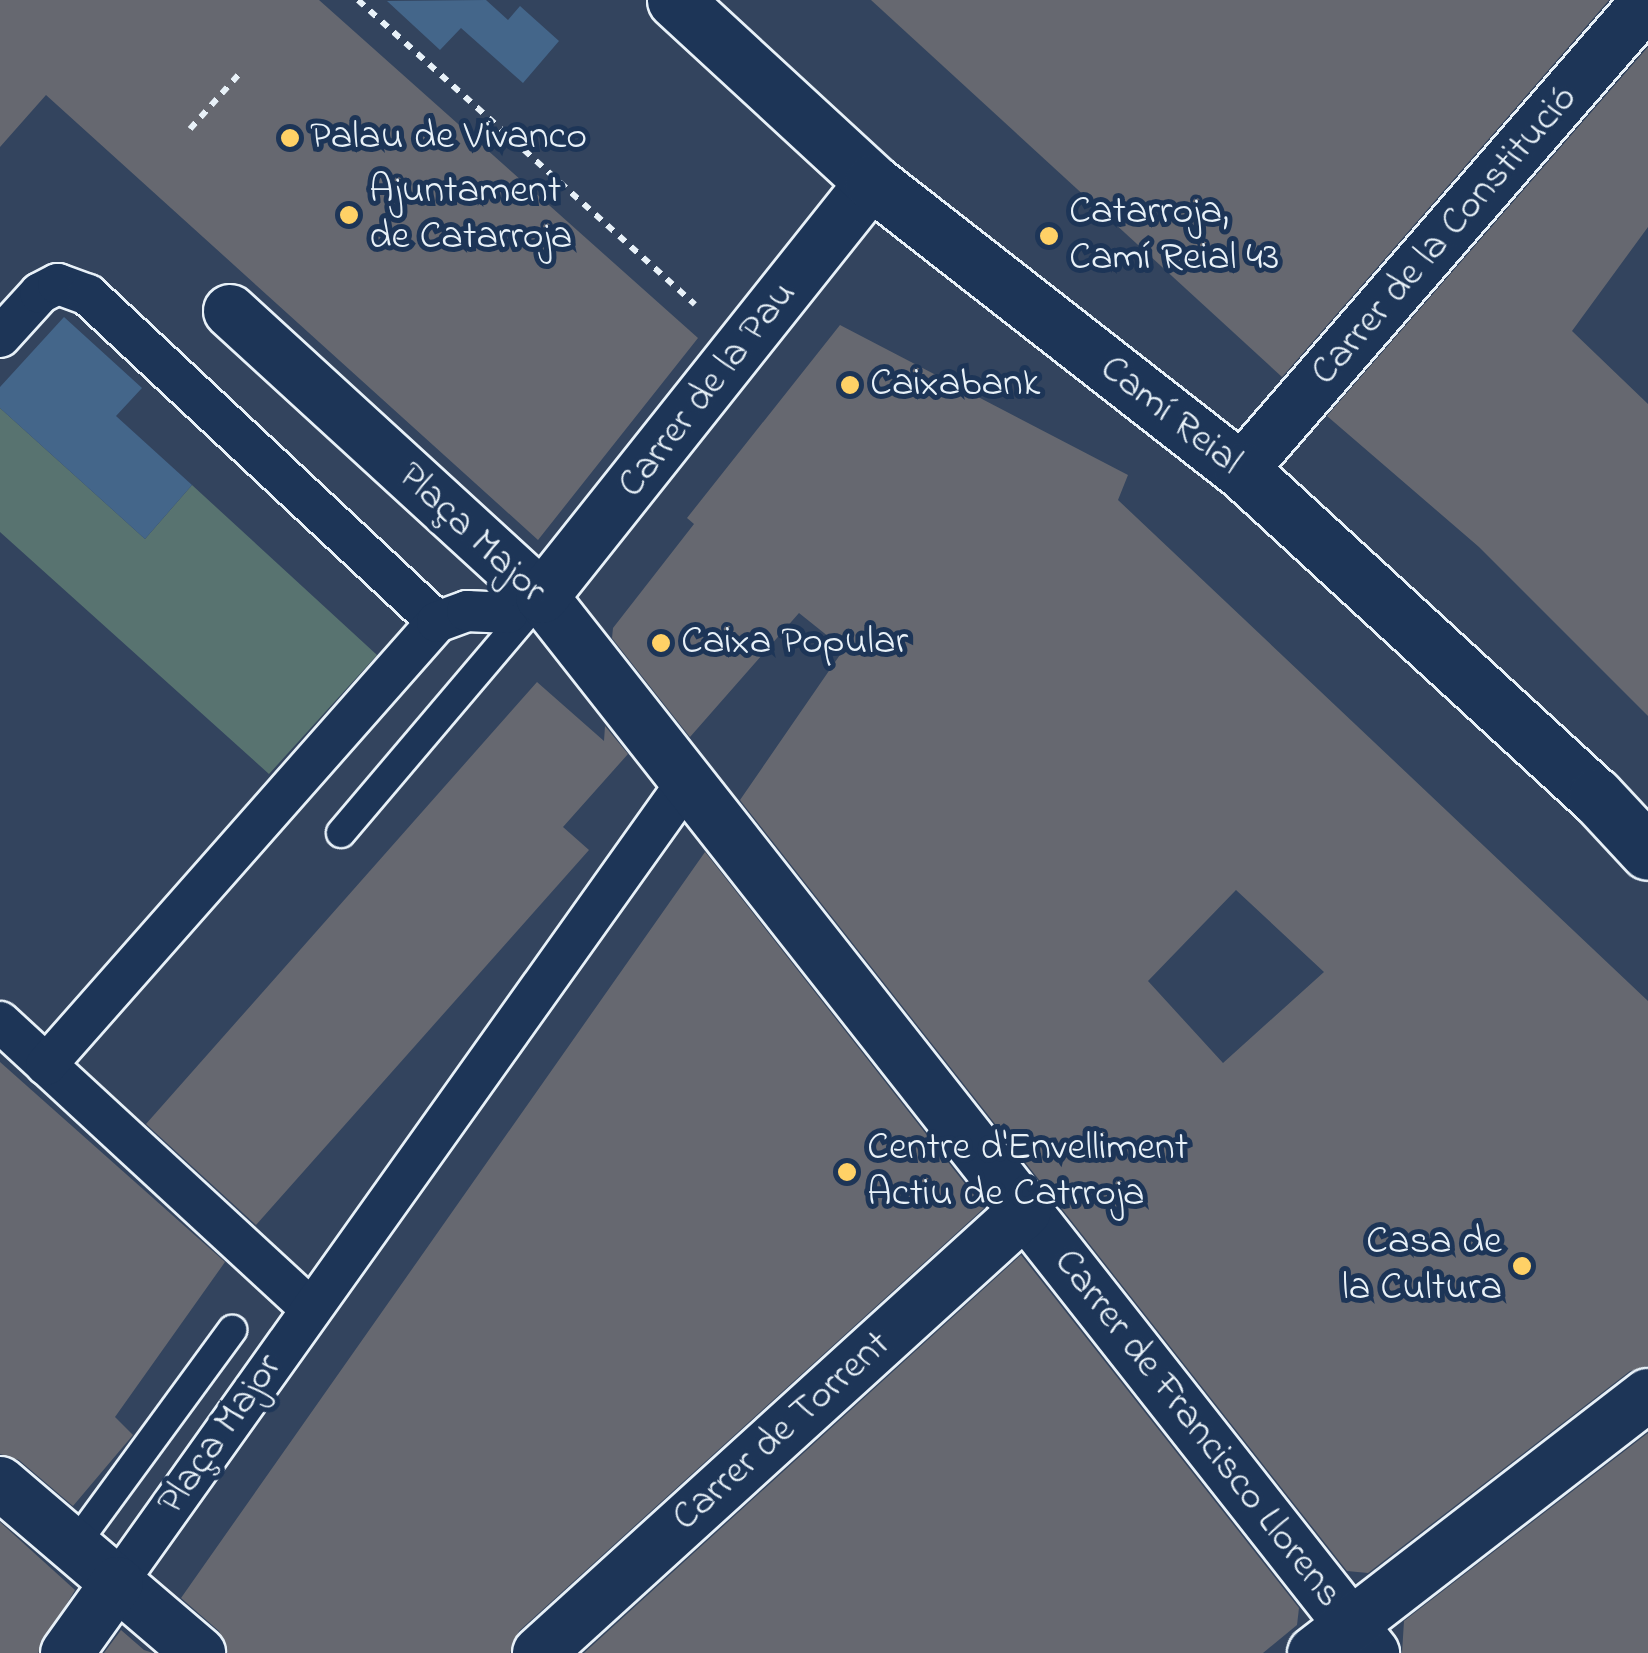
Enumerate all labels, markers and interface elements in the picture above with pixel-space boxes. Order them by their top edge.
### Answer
street label: Carrer de la Constitució [1301,76,1589,396]
place label: Palau de Vivanco [310,114,587,162]
marker: Palau de Vivanco [279,127,301,149]
place label: Ajuntament de Catarroja [369,168,572,262]
place label: Catarroja, Camí Reial 43 [1069,189,1279,283]
marker: Ajuntament de Catarroja [338,204,360,226]
marker: Catarroja, Camí Reial 43 [1038,225,1060,247]
street label: Carrer de la Pau [608,272,808,508]
street label: Camí Reial [1089,346,1251,486]
place label: Caixabank [870,361,1040,409]
marker: Caixabank [839,374,861,396]
street label: Plaça Major [387,453,555,615]
place label: Caixa Popular [681,619,908,667]
marker: Caixa Popular [650,632,672,654]
place label: Centre d'Envelliment Actiu de Catrroja [867,1125,1188,1219]
marker: Centre d'Envelliment Actiu de Catrroja [836,1161,858,1183]
place label: Casa de la Cultura [1342,1219,1502,1313]
street label: Carrer de Francisco Llorens [1042,1240,1352,1618]
marker: Casa de la Cultura [1511,1255,1533,1277]
street label: Carrer de Torrent [663,1321,901,1543]
street label: Plaça Major [148,1345,294,1525]

